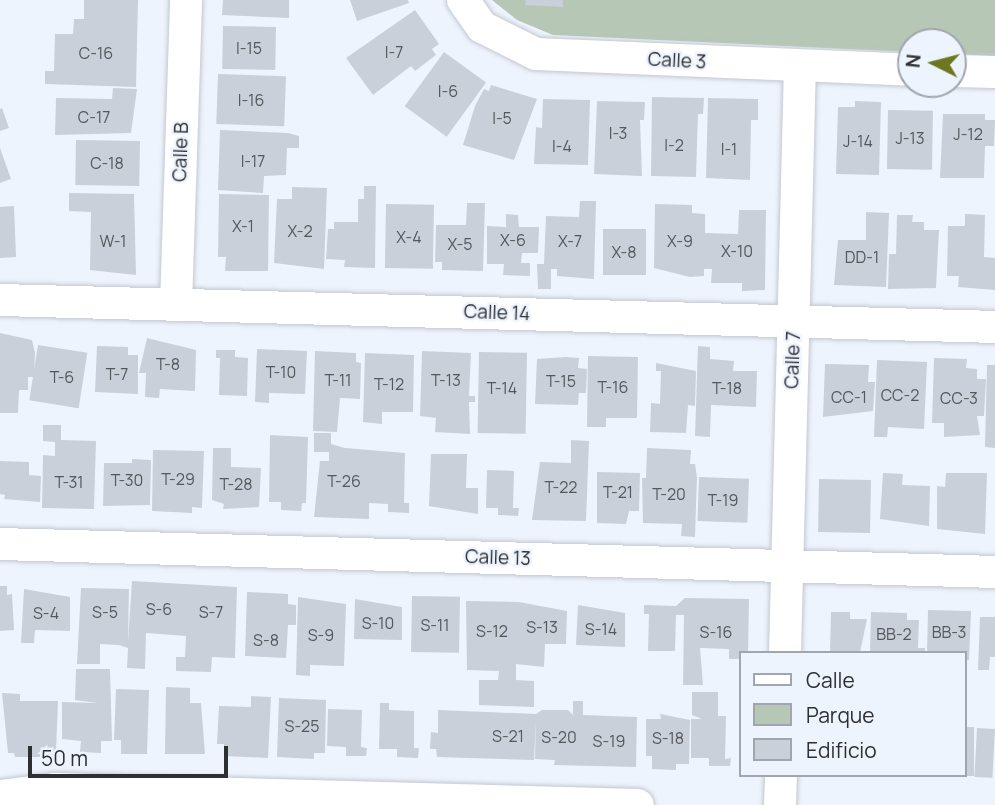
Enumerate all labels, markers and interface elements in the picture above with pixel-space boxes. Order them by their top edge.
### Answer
north arrow [897,28,967,98]
house number: I-15 [236,38,262,58]
house number: I-7 [385,42,403,62]
house number: C-16 [79,43,113,63]
street label: Calle 3 [647,48,707,74]
text: N [899,53,927,69]
house number: I-6 [438,81,458,101]
house number: I-16 [238,90,264,110]
house number: C-17 [78,107,110,127]
house number: I-5 [492,108,512,128]
street label: Calle B [169,122,193,182]
house number: I-3 [609,123,627,143]
house number: J-12 [953,124,983,144]
house number: J-13 [895,128,925,148]
house number: J-14 [843,131,873,151]
house number: I-2 [664,135,684,155]
house number: I-4 [552,136,572,156]
house number: I-1 [721,139,737,159]
house number: I-17 [241,151,265,171]
house number: C-18 [90,153,124,173]
house number: X-1 [232,216,254,236]
house number: X-2 [287,221,313,241]
house number: X-4 [396,227,422,247]
house number: X-6 [500,230,526,250]
house number: W-1 [99,231,127,251]
house number: X-7 [558,231,582,251]
house number: X-9 [667,231,693,251]
house number: X-5 [447,234,473,254]
house number: X-10 [721,241,753,261]
house number: X-8 [611,242,637,262]
house number: DD-1 [845,247,879,267]
street label: Calle 14 [463,300,531,326]
street label: Calle 7 [781,331,805,389]
house number: T-8 [156,354,180,374]
house number: T-10 [266,362,296,382]
house number: T-7 [106,364,128,384]
house number: T-6 [50,367,74,387]
house number: T-11 [324,370,352,390]
house number: T-13 [431,370,461,390]
house number: T-15 [546,371,576,391]
house number: T-12 [374,374,404,394]
house number: T-16 [598,377,628,397]
house number: T-14 [487,378,517,398]
house number: T-18 [712,378,742,398]
house number: CC-2 [881,385,919,405]
house number: CC-1 [831,387,867,407]
house number: CC-3 [940,388,978,408]
house number: T-29 [161,469,195,489]
house number: T-30 [111,470,143,490]
house number: T-26 [327,471,361,491]
house number: T-31 [54,472,84,492]
house number: T-28 [219,474,253,494]
house number: T-22 [545,477,577,497]
house number: T-21 [603,482,633,502]
house number: T-20 [652,484,686,504]
house number: T-19 [708,490,738,510]
street label: Calle 13 [465,545,531,571]
house number: S-6 [146,599,172,619]
house number: S-5 [92,602,118,622]
house number: S-7 [199,602,223,622]
house number: S-4 [33,603,59,623]
house number: S-10 [362,613,394,633]
house number: S-11 [420,615,450,635]
house number: S-13 [526,617,558,637]
house number: S-14 [585,619,617,639]
house number: S-12 [476,621,508,641]
house number: S-16 [700,622,732,642]
house number: BB-3 [932,622,966,642]
house number: BB-2 [876,624,912,644]
house number: S-9 [308,625,334,645]
house number: S-8 [253,630,279,650]
legend [740,651,967,777]
text: Calle [806,666,855,694]
text: Parque [806,701,875,729]
house number: S-25 [285,716,319,736]
house number: S-21 [492,726,524,746]
house number: S-20 [541,727,577,747]
house number: S-18 [652,728,684,748]
house number: S-19 [593,731,625,751]
scale bar [32,732,231,776]
text: Edificio [806,736,877,764]
text: 50 m [41,744,88,772]

